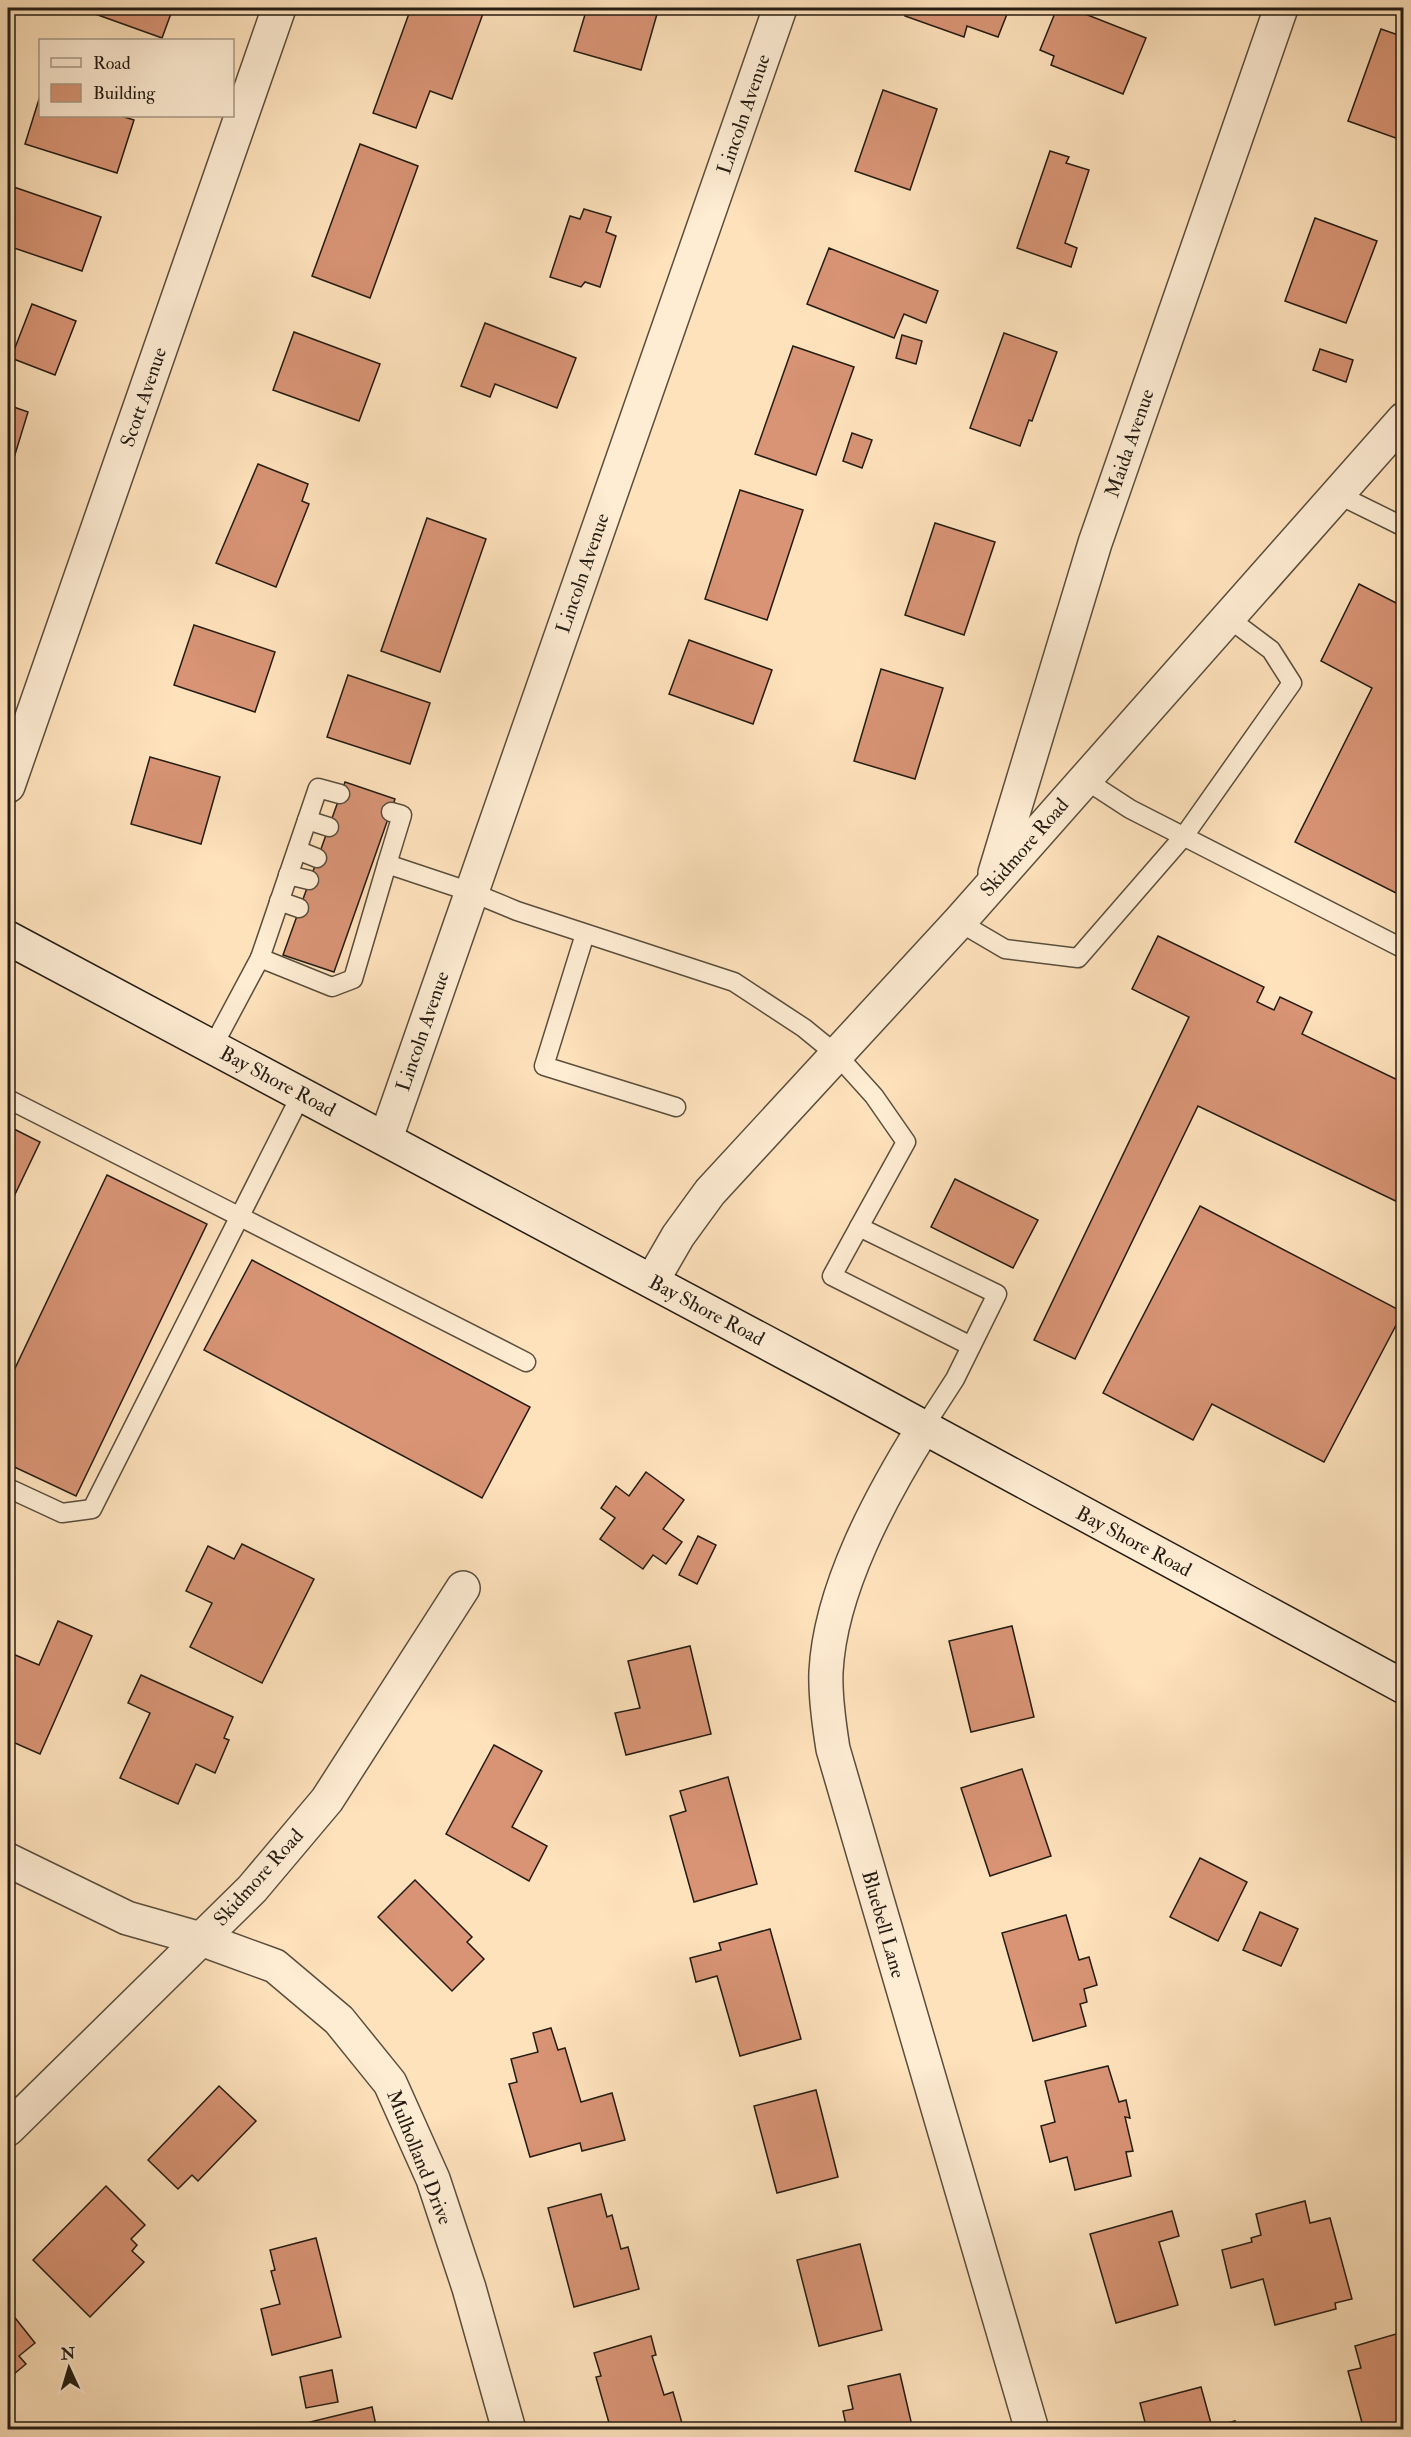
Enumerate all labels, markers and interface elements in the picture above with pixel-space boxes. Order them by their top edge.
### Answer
legend [39,39,234,117]
street label: Lincoln Avenue [711,51,776,177]
text: Road [93,52,131,75]
text: Building [93,82,156,105]
street label: Scott Avenue [115,344,172,450]
street label: Maida Avenue [1099,386,1160,501]
street label: Lincoln Avenue [550,510,615,636]
street label: Skidmore Road [975,793,1074,902]
street label: Lincoln Avenue [390,968,455,1094]
street label: Bay Shore Road [216,1041,340,1122]
street label: Bay Shore Road [645,1270,769,1351]
street label: Bay Shore Road [1072,1501,1196,1582]
street label: Skidmore Road [208,1823,309,1931]
street label: Bluebell Lane [856,1867,911,1981]
street label: Mulholland Drive [381,2086,458,2228]
north arrow [39,2338,99,2398]
text: N [59,2344,77,2365]

